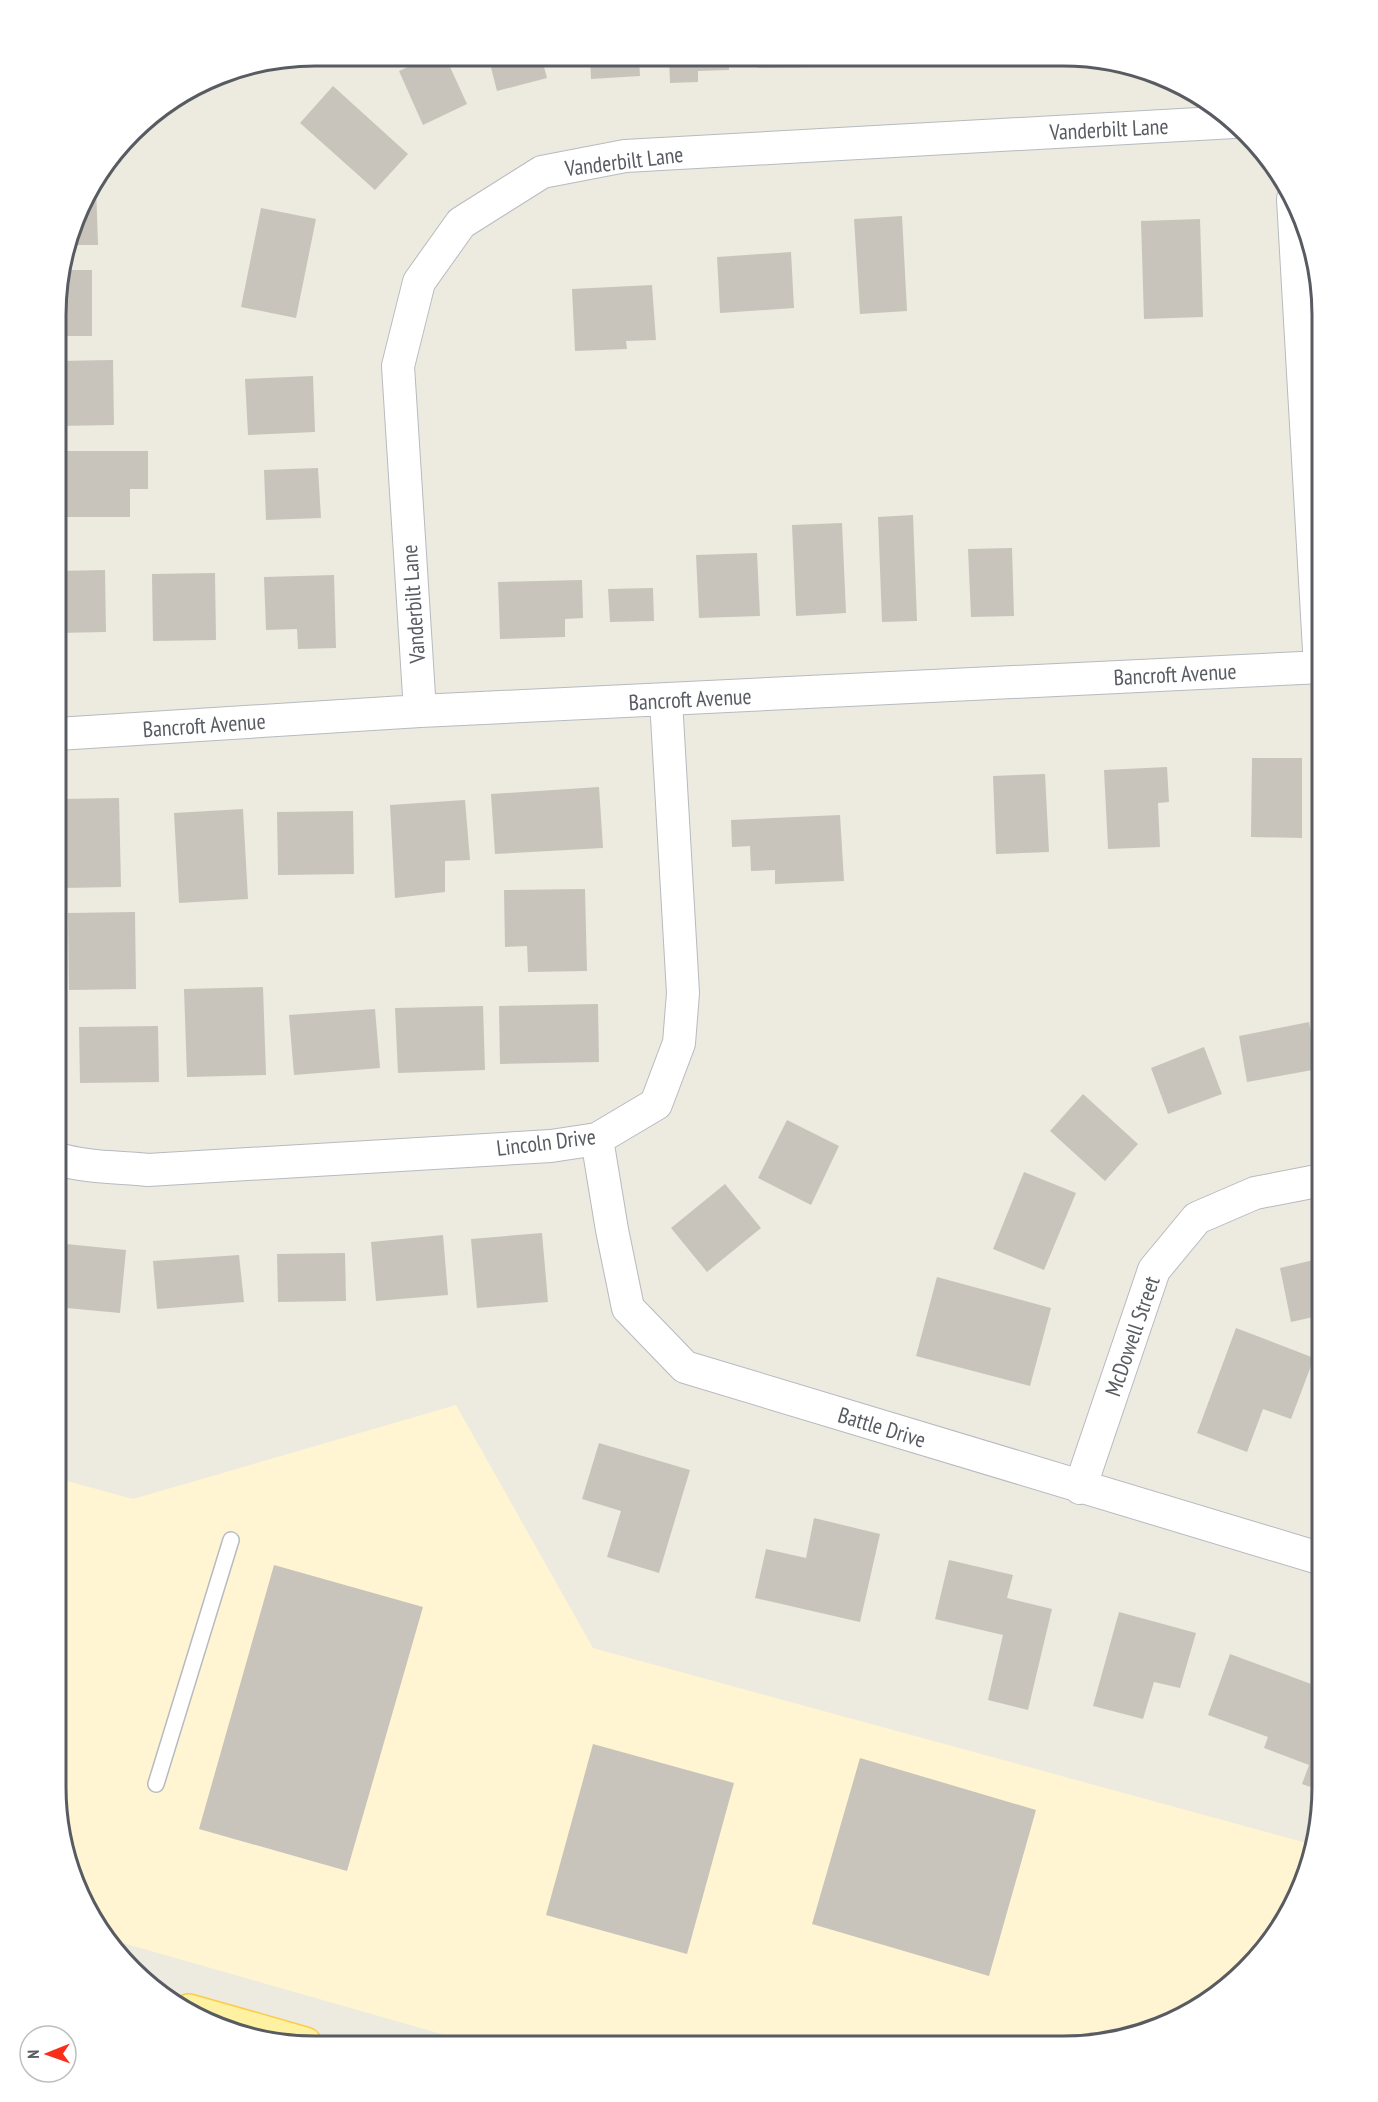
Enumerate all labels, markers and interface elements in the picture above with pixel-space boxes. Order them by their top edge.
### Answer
street label: Vanderbilt Lane [1048,112,1169,146]
street label: Vanderbilt Lane [562,140,685,182]
street label: Vanderbilt Lane [395,544,431,665]
street label: Bancroft Avenue [1113,657,1237,691]
street label: Bancroft Avenue [628,682,752,716]
street label: Bancroft Avenue [142,707,266,743]
street label: Lincoln Drive [495,1122,597,1162]
street label: McDowell Street [1098,1272,1166,1400]
street label: Battle Drive [835,1400,929,1454]
north arrow [18,2024,78,2084]
text: N [23,2050,43,2059]

